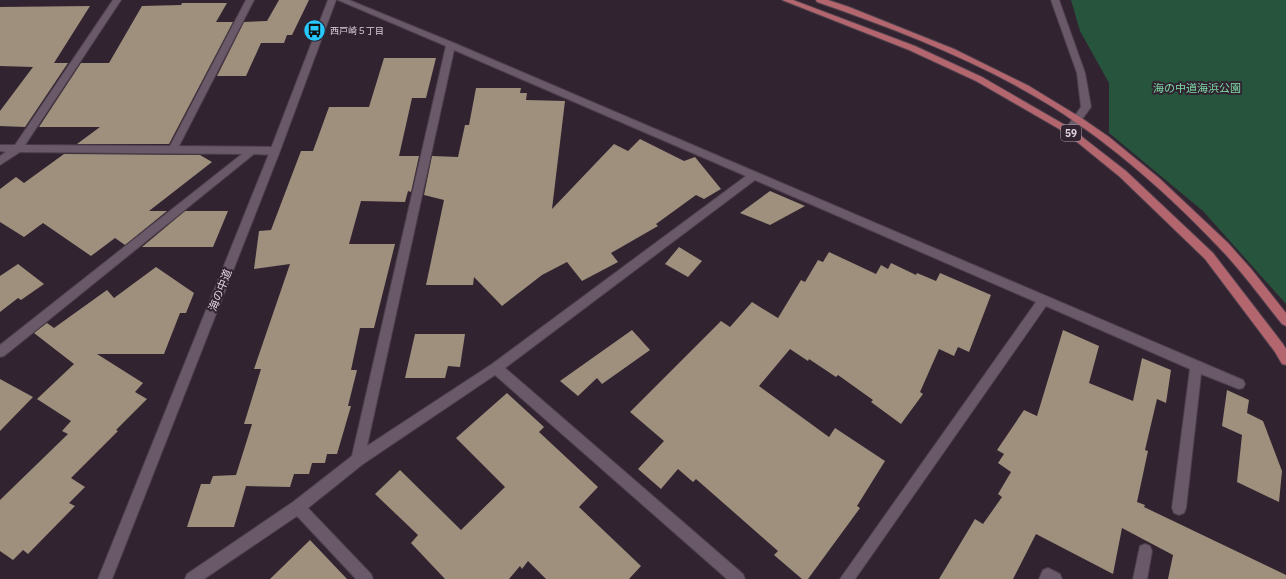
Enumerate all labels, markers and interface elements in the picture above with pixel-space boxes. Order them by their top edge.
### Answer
bus stop icon: 西戸崎５丁目 [302,17,328,43]
place label: 西戸崎５丁目 [330,25,384,36]
park label: 海の中道海浜公園 [1153,81,1241,95]
road number: 59 [1061,125,1081,141]
street label: 海の中道 [205,267,235,313]

